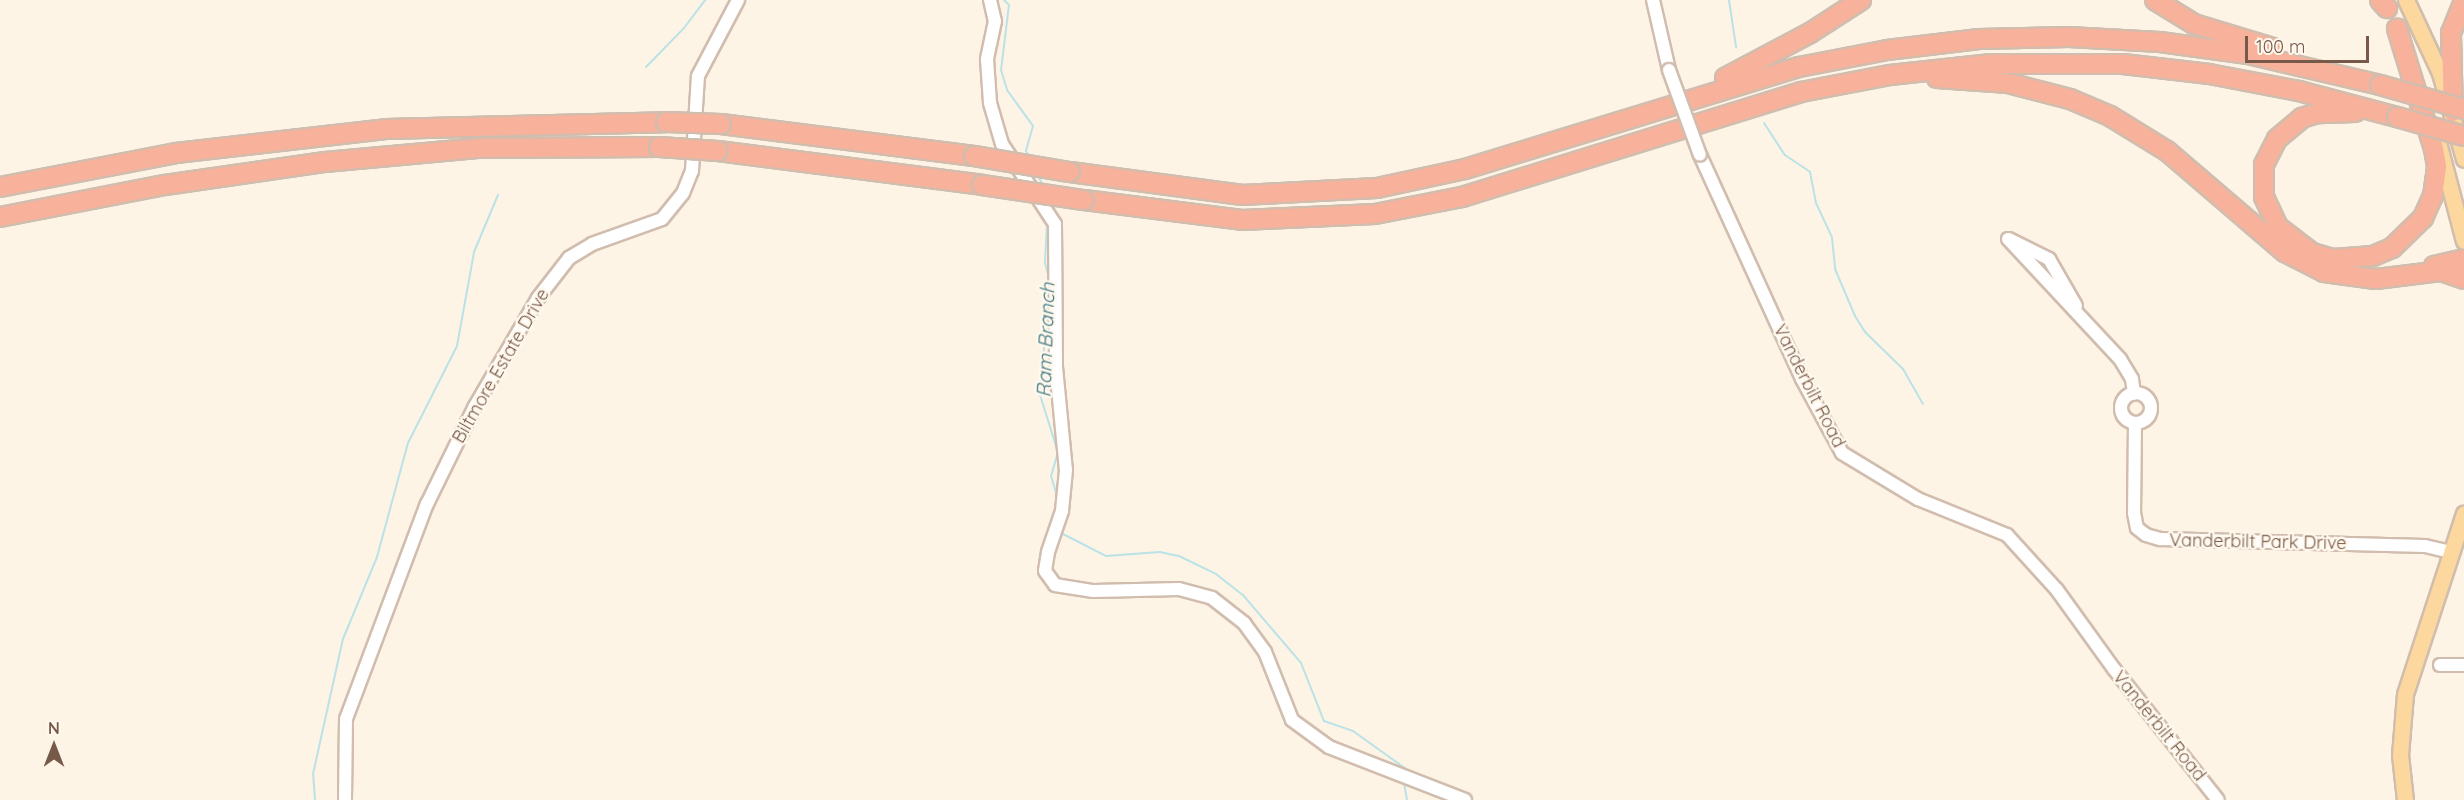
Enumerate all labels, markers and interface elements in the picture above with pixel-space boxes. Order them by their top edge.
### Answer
scale bar [2248,24,2372,62]
text: 100 m [2256,35,2305,58]
water label: Ram Branch [1031,282,1059,398]
street label: Biltmore Estate Drive [448,285,554,447]
street label: Vanderbilt Road [1769,321,1849,451]
street label: Vanderbilt Park Drive [2169,530,2347,554]
street label: Vanderbilt Road [2108,667,2210,785]
north arrow [24,716,84,776]
text: N [48,718,60,738]

